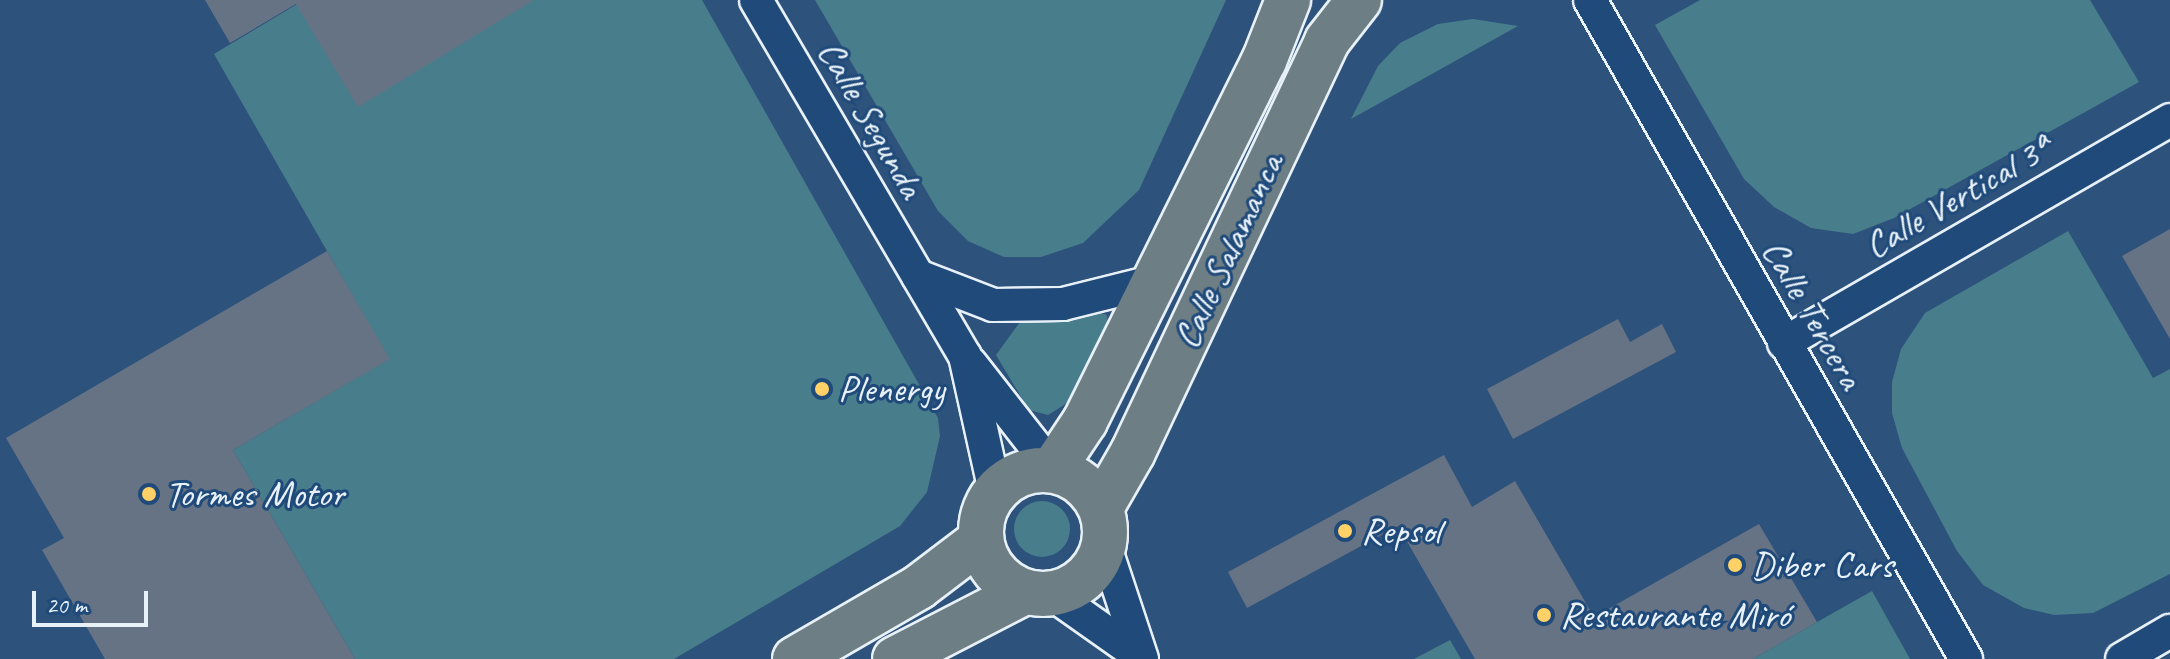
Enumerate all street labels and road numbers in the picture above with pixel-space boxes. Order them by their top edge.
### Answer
street label: Calle Segunda [808,32,934,206]
street label: Calle Vertical 3ª [1856,125,2058,269]
street label: Calle Salamanca [1163,146,1293,356]
street label: Calle Tercera [1752,232,1874,396]

